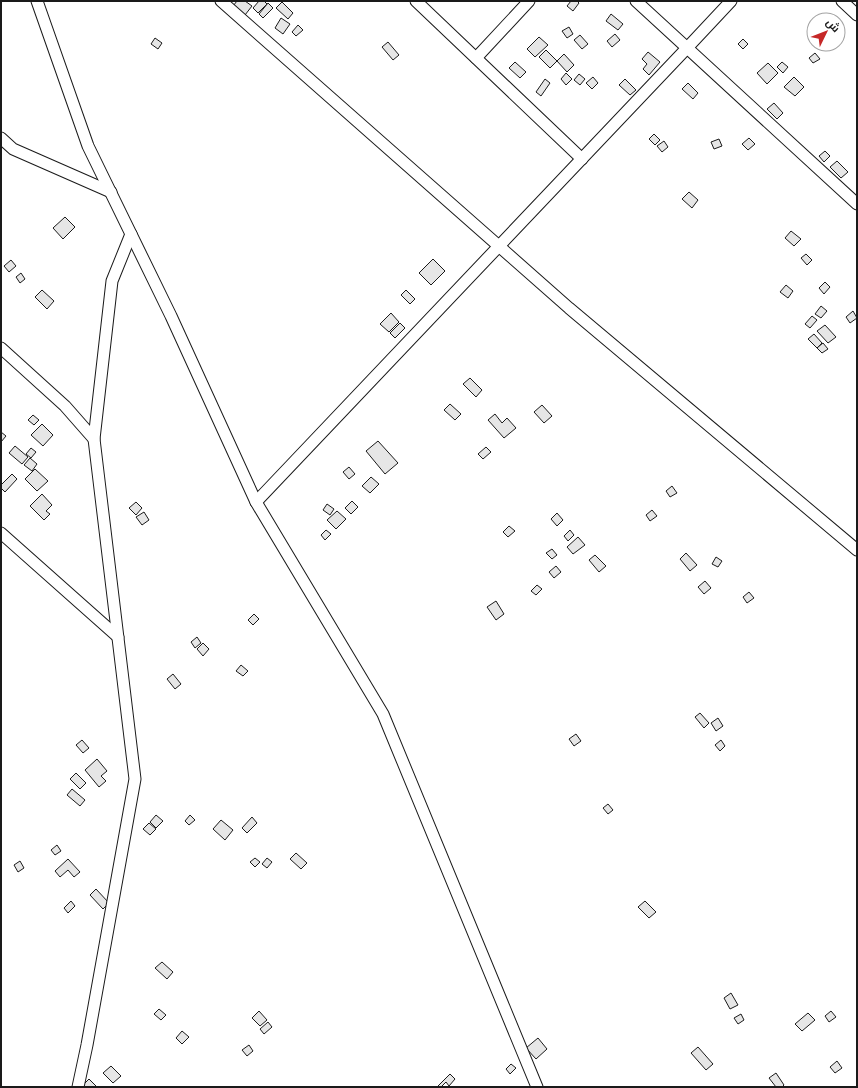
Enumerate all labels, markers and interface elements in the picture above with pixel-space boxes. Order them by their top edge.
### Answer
north arrow [806,12,846,52]
text: ش [823,15,843,35]

